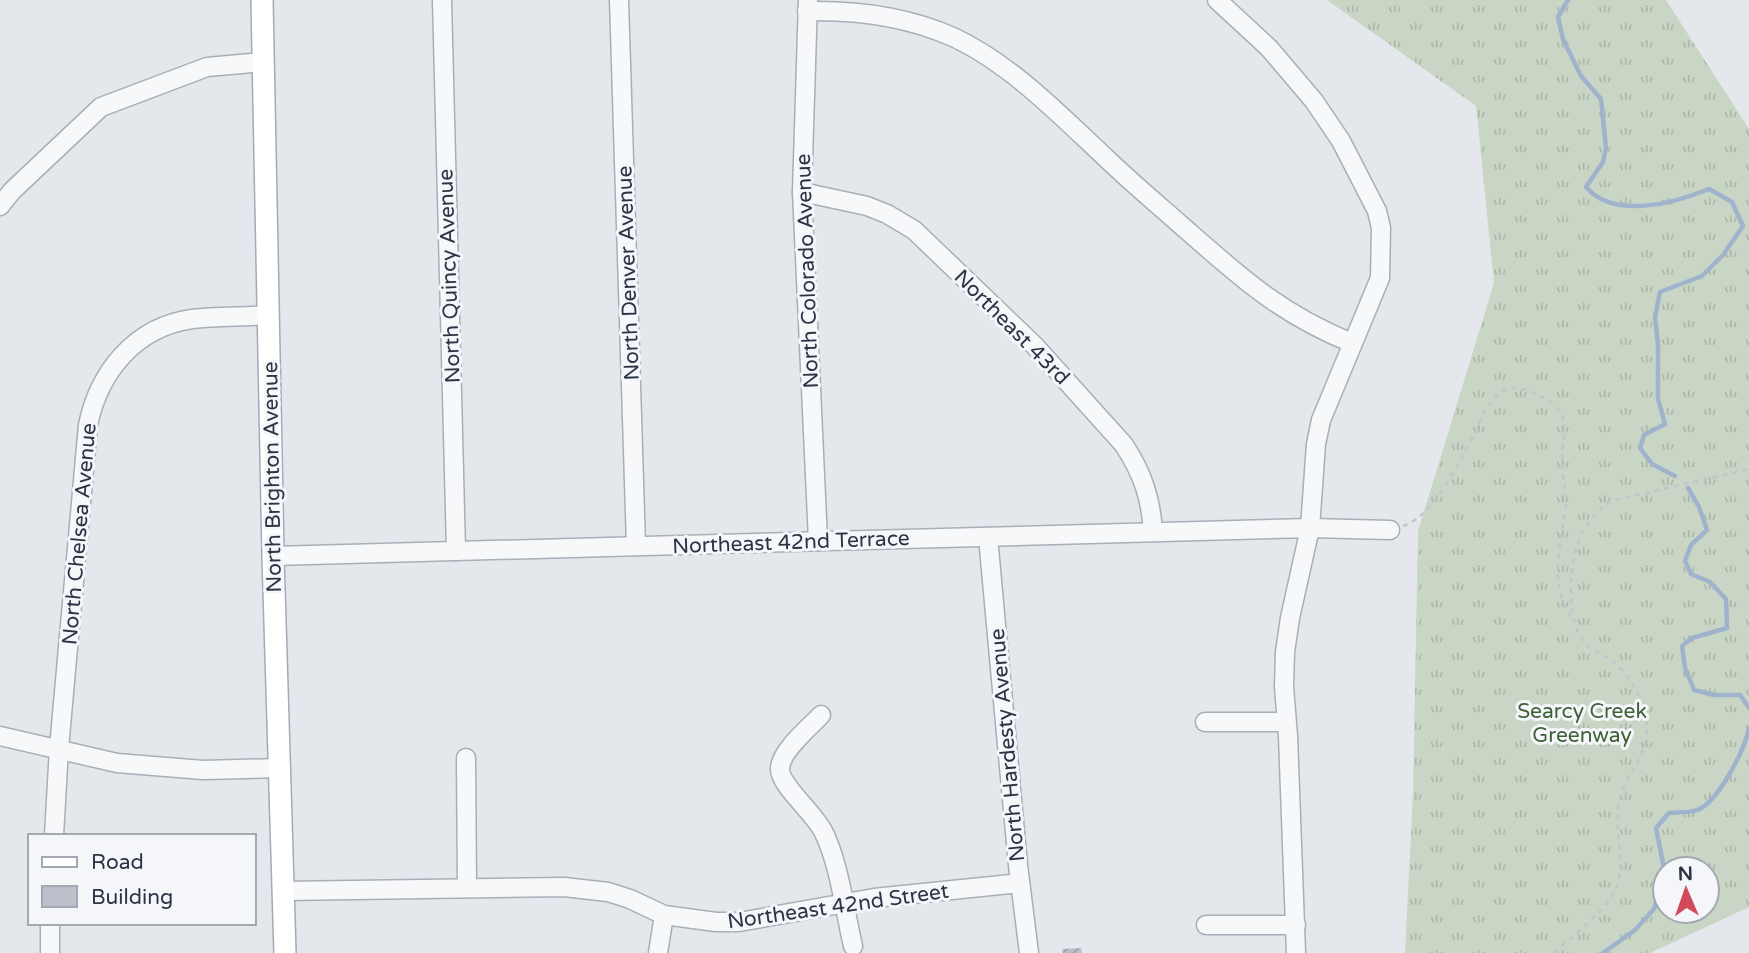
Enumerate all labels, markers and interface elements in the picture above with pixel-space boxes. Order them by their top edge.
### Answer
street label: North Colorado Avenue [791,153,824,389]
street label: North Denver Avenue [612,165,645,381]
street label: North Quincy Avenue [433,168,466,384]
street label: Northeast 43rd [949,265,1074,390]
street label: North Brighton Avenue [258,361,287,593]
street label: North Chelsea Avenue [57,422,102,646]
street label: Northeast 42nd Terrace [672,526,910,559]
street label: North Hardesty Avenue [985,627,1030,863]
park label: Searcy Creek Greenway [1517,699,1647,748]
legend [28,834,256,925]
text: Road [91,850,144,875]
north arrow [1651,855,1721,925]
text: N [1677,863,1693,885]
street label: Northeast 42nd Street [726,879,950,934]
text: Building [91,885,173,910]

